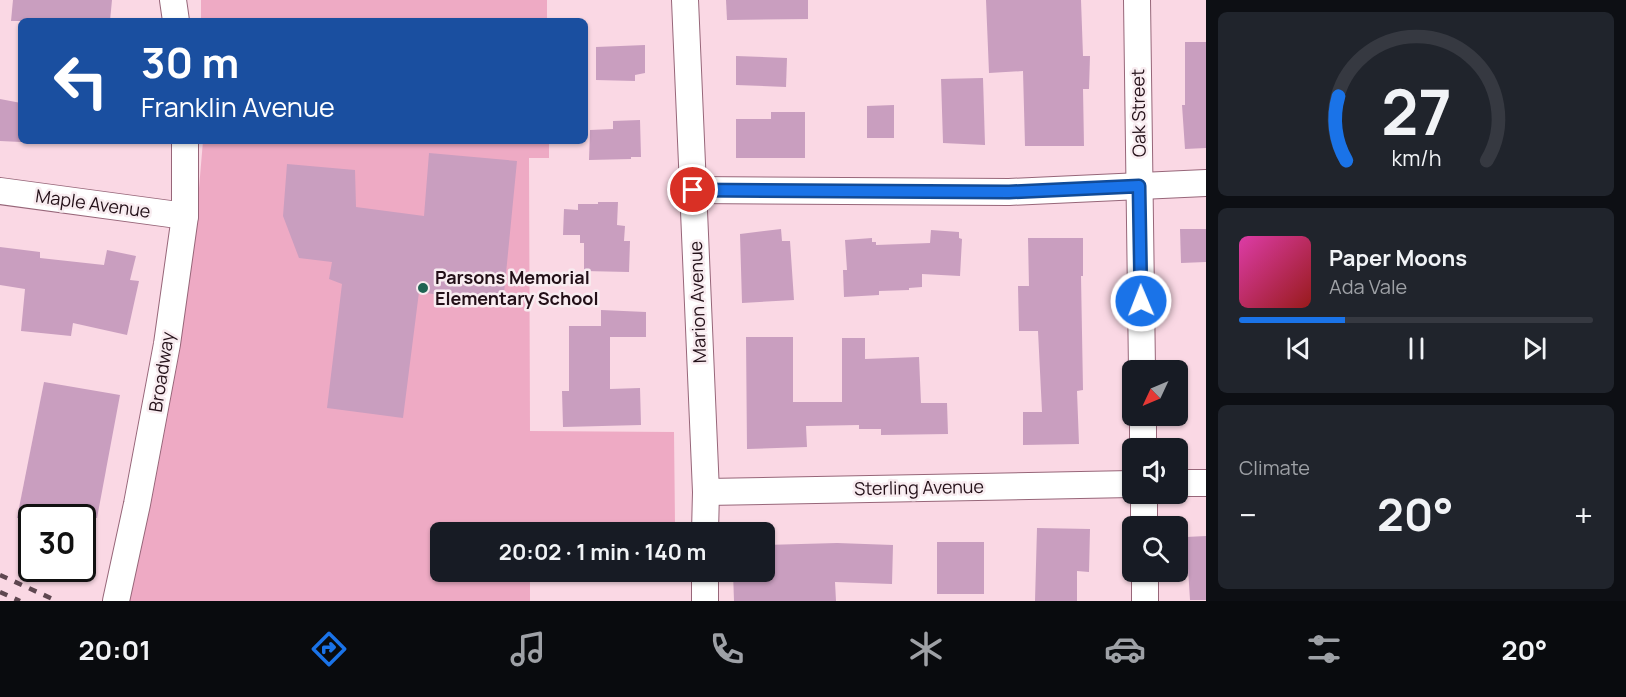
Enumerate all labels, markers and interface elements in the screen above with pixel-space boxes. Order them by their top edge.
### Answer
text: 30 m [141,33,239,91]
icon: left [42,42,120,120]
text: 27 [1381,68,1451,154]
street label: Oak Street [1125,69,1151,157]
text: Franklin Avenue [141,88,335,125]
text: km/h [1391,144,1441,173]
pin [667,164,718,215]
icon: arrive [676,173,709,206]
street label: Maple Avenue [34,183,152,223]
street label: Marion Avenue [683,240,711,364]
text: Paper Moons [1329,243,1467,273]
place label: Parsons Memorial Elementary School [435,265,598,310]
position arrow [1109,269,1173,333]
text: Ada Vale [1329,273,1407,300]
marker: Parsons Memorial Elementary School [416,281,430,295]
street label: Broadway [143,330,179,414]
icon: previous [1282,332,1315,365]
icon: pause [1400,332,1433,365]
icon: next [1518,332,1551,365]
north arrow [1122,360,1188,426]
map controls [1122,360,1188,582]
button: sound [1122,438,1188,504]
text: Climate [1239,454,1310,481]
street label: Sterling Avenue [854,474,984,500]
text: 20° [1377,483,1454,545]
text: − [1239,492,1257,537]
text: + [1574,492,1593,537]
speed limit sign: 30 [18,504,96,582]
button: search [1122,516,1188,582]
text: 20:02 · 1 min · 140 m [499,537,706,567]
icon: directions [308,628,350,670]
icon: music [507,628,549,670]
icon: phone [706,628,748,670]
icon: climate [905,628,947,670]
icon: car [1104,628,1146,670]
icon: filters [1303,628,1345,670]
text: 20:01 [78,631,151,668]
text: 20° [1501,631,1547,668]

